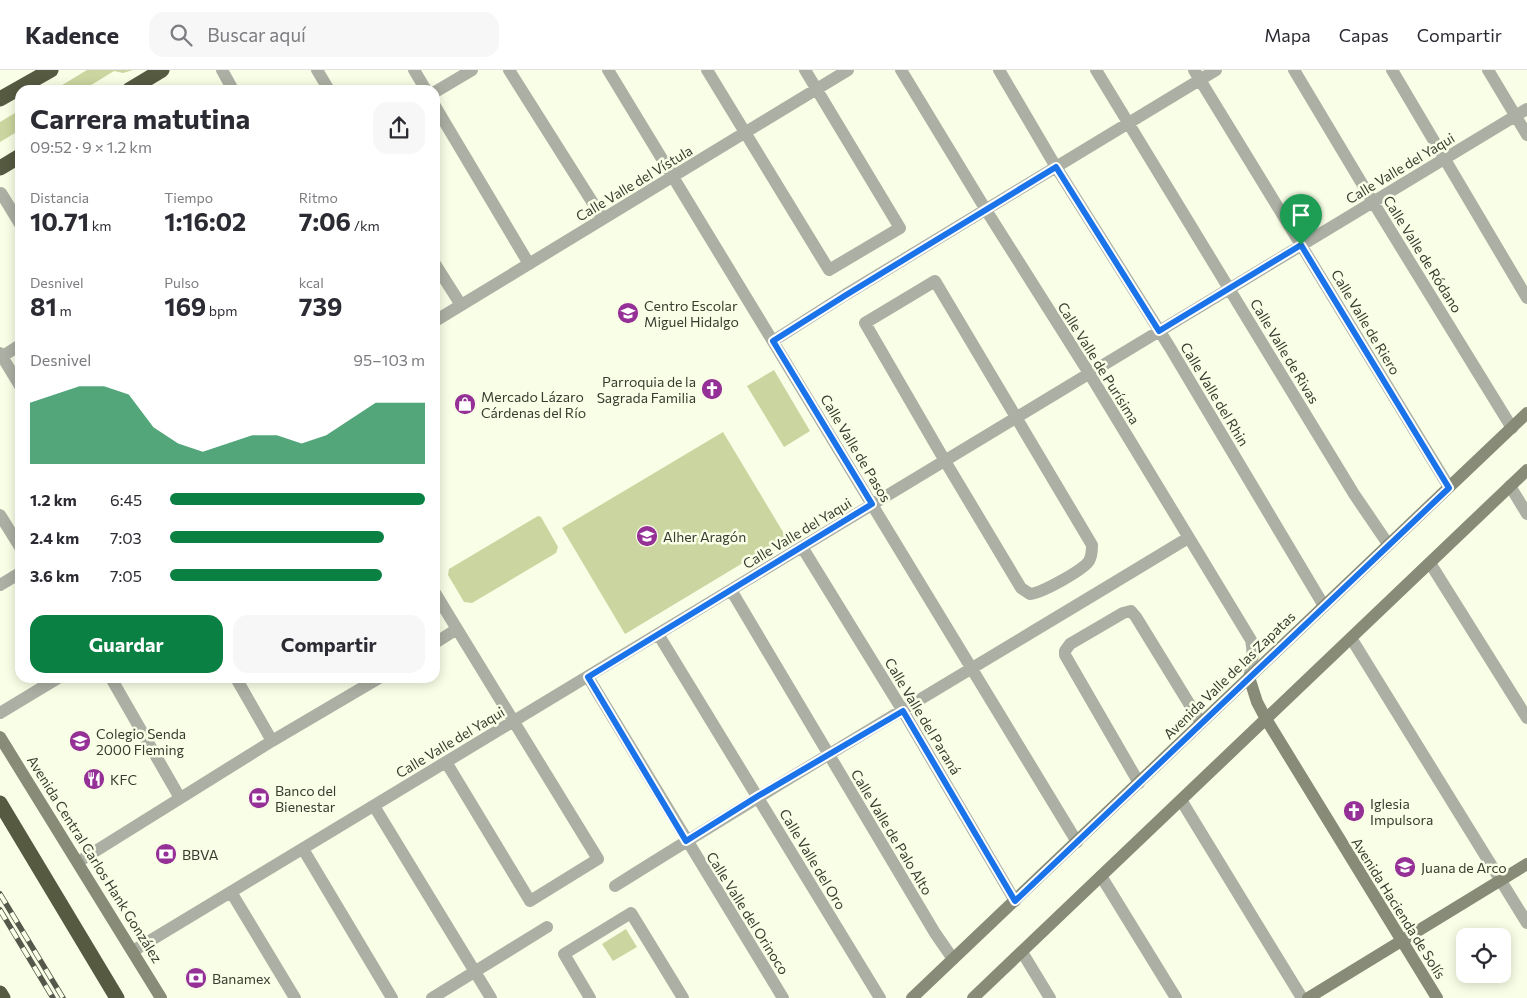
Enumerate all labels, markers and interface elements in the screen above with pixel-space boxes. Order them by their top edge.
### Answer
search box [149,12,499,57]
text: Kadence [25,20,119,49]
icon: search [167,21,195,49]
text: Buscar aquí [207,23,306,46]
text: Mapa [1264,24,1311,46]
text: Capas [1339,24,1389,46]
text: Compartir [1417,24,1502,46]
text: Carrera matutina [30,101,250,135]
button: share [373,102,425,154]
street label: Calle Valle del Yaqui [1343,129,1457,207]
text: 09:52 · 9 × 1.2 km [30,137,152,156]
street label: Calle Valle del Vístula [573,141,695,225]
text: Distancia [30,189,89,206]
text: Tiempo [164,189,213,206]
text: Ritmo [299,189,338,206]
street label: Calle Valle de Ródano [1380,192,1466,316]
pin [1280,194,1322,245]
icon: arrive [1287,201,1315,229]
text: 10.71 [30,206,89,236]
text: 1:16:02 [164,206,246,236]
text: 7:06 [299,206,351,236]
text: km [89,217,111,234]
text: /km [351,217,380,234]
street label: Calle Valle de Riero [1328,266,1404,378]
text: Desnivel [30,274,84,291]
text: Pulso [164,274,199,291]
text: kcal [299,274,324,291]
text: 81 [30,291,57,321]
text: 169 [164,291,206,321]
text: 739 [299,291,342,321]
street label: Calle Valle de Rivas [1247,295,1323,407]
place label: Centro Escolar Miguel Hidalgo [644,297,739,330]
street label: Calle Valle de Purísima [1054,299,1144,427]
school or university icon: Centro Escolar Miguel Hidalgo [616,301,640,325]
text: m [57,302,72,319]
text: bpm [206,302,238,319]
street label: Calle Valle del Rhin [1177,339,1253,449]
text: Desnivel [30,350,91,369]
text: 95–103 m [353,350,425,369]
place label: Parroquia de la Sagrada Familia [597,373,696,406]
church icon: Parroquia de la Sagrada Familia [700,377,724,401]
place label: Mercado Lázaro Cárdenas del Río [481,388,586,421]
street label: Calle Valle de Pasos [817,391,895,505]
shop icon: Mercado Lázaro Cárdenas del Río [453,392,477,416]
text: 1.2 km [30,490,77,509]
text: 6:45 [110,490,142,509]
street label: Calle Valle del Yaqui [740,494,854,572]
school or university icon: Alher Aragón [635,524,659,548]
text: 2.4 km [30,528,79,547]
text: 7:03 [110,528,142,547]
place label: Alher Aragón [663,528,746,545]
text: 3.6 km [30,566,79,585]
text: 7:05 [110,566,142,585]
street label: Avenida Valle de las Zapatas [1160,608,1298,742]
button: Guardar [30,615,223,673]
button: Compartir [233,615,425,673]
street label: Calle Valle del Paraná [881,654,965,778]
street label: Calle Valle del Yaqui [393,703,507,781]
place label: Colegio Senda 2000 Fleming [96,725,186,758]
school or university icon: Colegio Senda 2000 Fleming [68,729,92,753]
street label: Avenida Central Carlos Hank González [24,752,166,966]
street label: Calle Valle de Palo Alto [848,766,936,898]
restaurant icon: KFC [82,767,106,791]
place label: KFC [110,771,137,788]
place label: Banco del Bienestar [275,782,336,815]
bank icon: Banco del Bienestar [247,786,271,810]
place label: Iglesia Impulsora [1370,795,1433,828]
church icon: Iglesia Impulsora [1342,799,1366,823]
street label: Calle Valle del Oro [776,806,850,912]
street label: Avenida Hacienda de Solís [1349,834,1449,982]
bank icon: BBVA [154,842,178,866]
place label: BBVA [182,846,219,863]
street label: Calle Valle del Orinoco [703,849,793,977]
school or university icon: Juana de Arco [1393,855,1417,879]
place label: Juana de Arco [1421,859,1507,876]
map controls [1456,928,1511,983]
button: locate [1456,928,1511,983]
bank icon: Banamex [184,966,208,990]
place label: Banamex [212,970,271,987]

